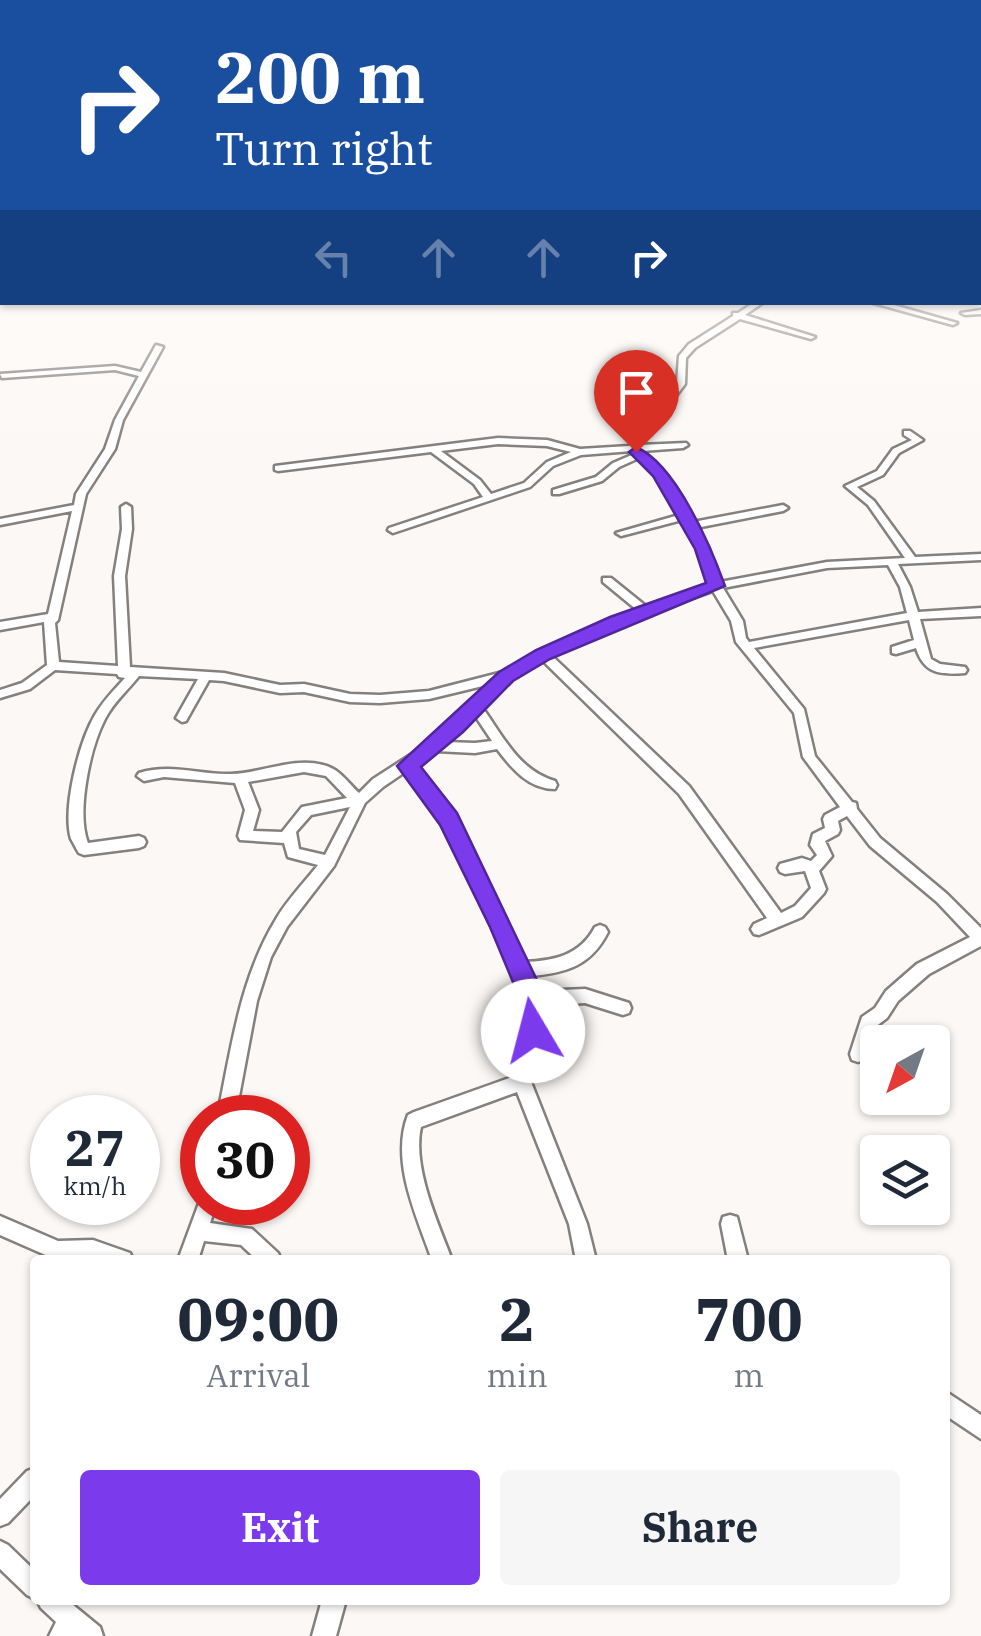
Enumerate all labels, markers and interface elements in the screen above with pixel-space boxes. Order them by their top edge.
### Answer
text: 200 m [215,31,425,122]
icon: right [50,40,180,170]
text: Turn right [215,119,433,177]
icon: left [306,230,361,285]
icon: ahead [411,230,466,285]
icon: ahead [516,230,571,285]
icon: right [621,230,676,285]
pin [594,350,679,453]
icon: arrive [609,365,664,420]
position arrow [481,979,585,1083]
north arrow [860,1025,950,1115]
map controls [860,1025,950,1225]
speed limit sign: 30 [180,1095,310,1225]
text: 27 [65,1115,125,1180]
button: layers [860,1135,950,1225]
text: km/h [63,1169,127,1202]
text: 09:00 [177,1279,339,1358]
text: 2 [499,1279,535,1358]
text: 700 [695,1279,803,1358]
text: Arrival [206,1354,310,1396]
text: min [487,1354,548,1396]
text: m [734,1354,764,1396]
button: Exit [80,1470,480,1585]
button: Share [500,1470,900,1585]

